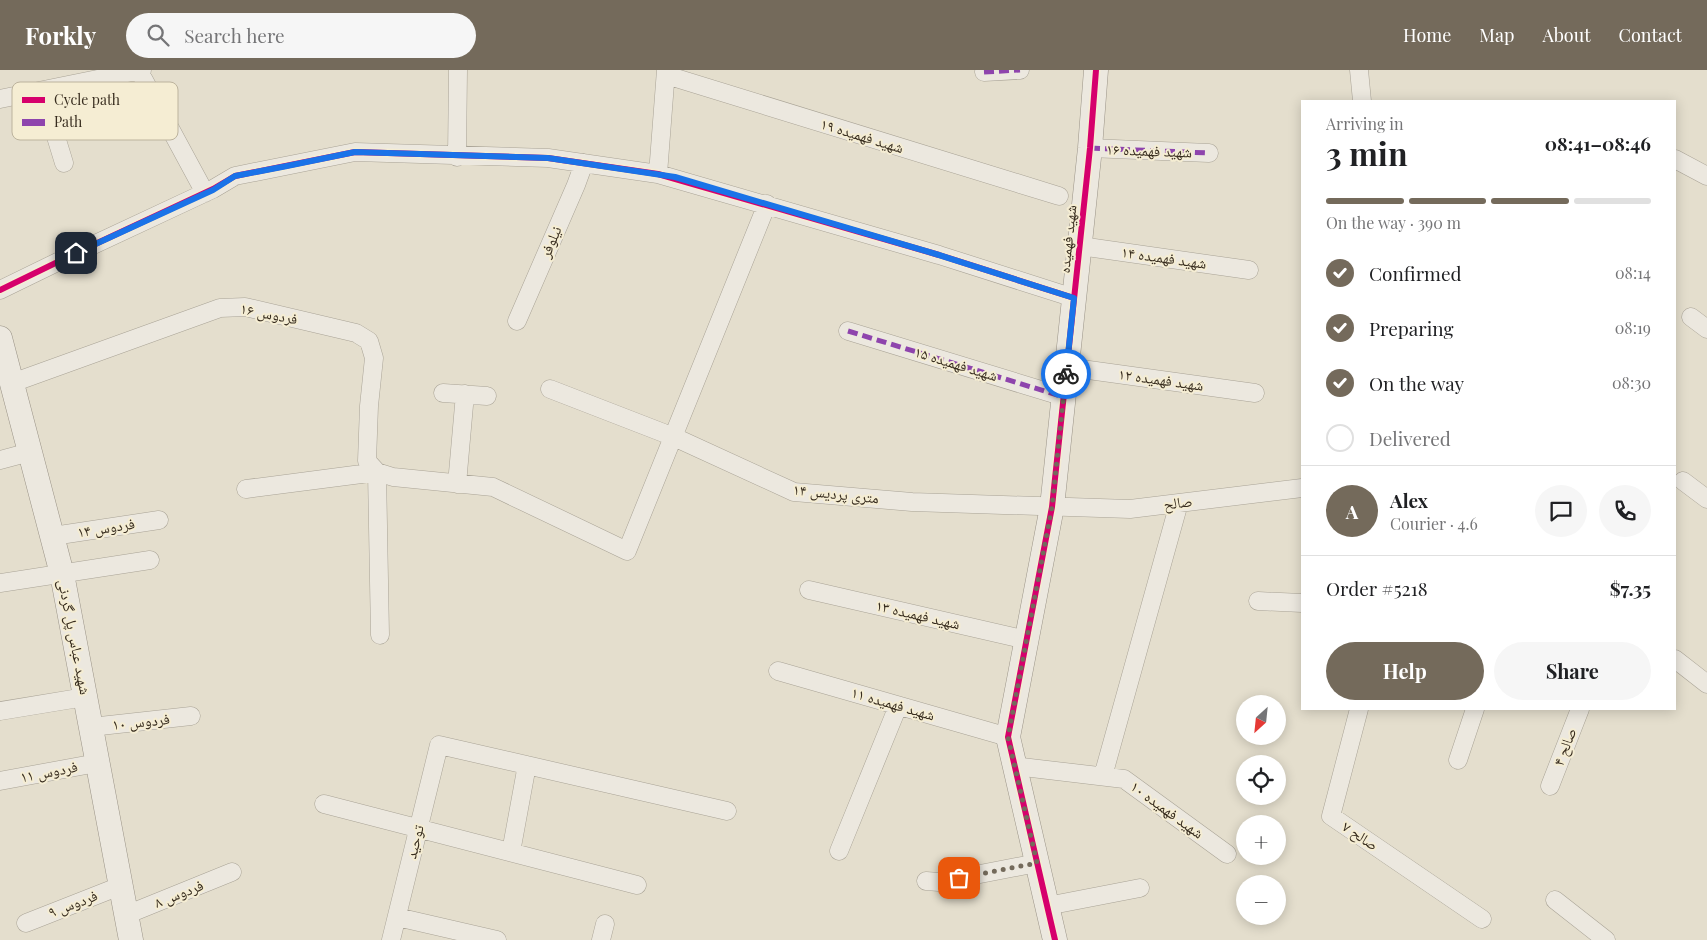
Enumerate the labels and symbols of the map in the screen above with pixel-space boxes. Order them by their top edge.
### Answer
legend [12,82,178,140]
text: Cycle path [54,90,121,109]
text: Path [54,112,83,131]
street label: شهید فهمیده ۱۹ [818,113,906,157]
street label: شهید فهمیده ۱۶ [1106,139,1192,161]
street label: شهید فهمیده [1053,204,1081,274]
street label: نیلوفر [534,223,566,261]
pin [55,232,97,274]
street label: شهید فهمیده ۱۴ [1120,241,1208,273]
street label: فردوس ۱۶ [239,298,300,329]
street label: شهید فهمیده ۱۵ [912,341,1000,385]
courier [1041,349,1091,399]
street label: شهید فهمیده ۱۲ [1117,363,1205,395]
street label: ۱۴ متری پردیس [792,479,880,508]
street label: صالح [1162,490,1193,515]
street label: فردوس ۱۴ [76,513,136,542]
street label: شهید عباس پل گردنی [53,577,96,697]
street label: شهید فهمیده ۱۳ [874,595,962,633]
street label: شهید فهمیده ۱۱ [849,682,937,725]
north arrow [1236,695,1286,745]
street label: فردوس ۱۰ [111,708,171,735]
street label: صالح ۴ [1548,725,1581,769]
street label: فردوس ۱۱ [18,756,79,787]
street label: شهید فهمیده ۱۰ [1127,776,1208,843]
street label: صالح ۷ [1338,816,1382,855]
street label: توحید [400,822,428,861]
pin [938,857,980,899]
street label: فردوس ۸ [151,874,207,913]
street label: فردوس ۹ [45,885,101,923]

